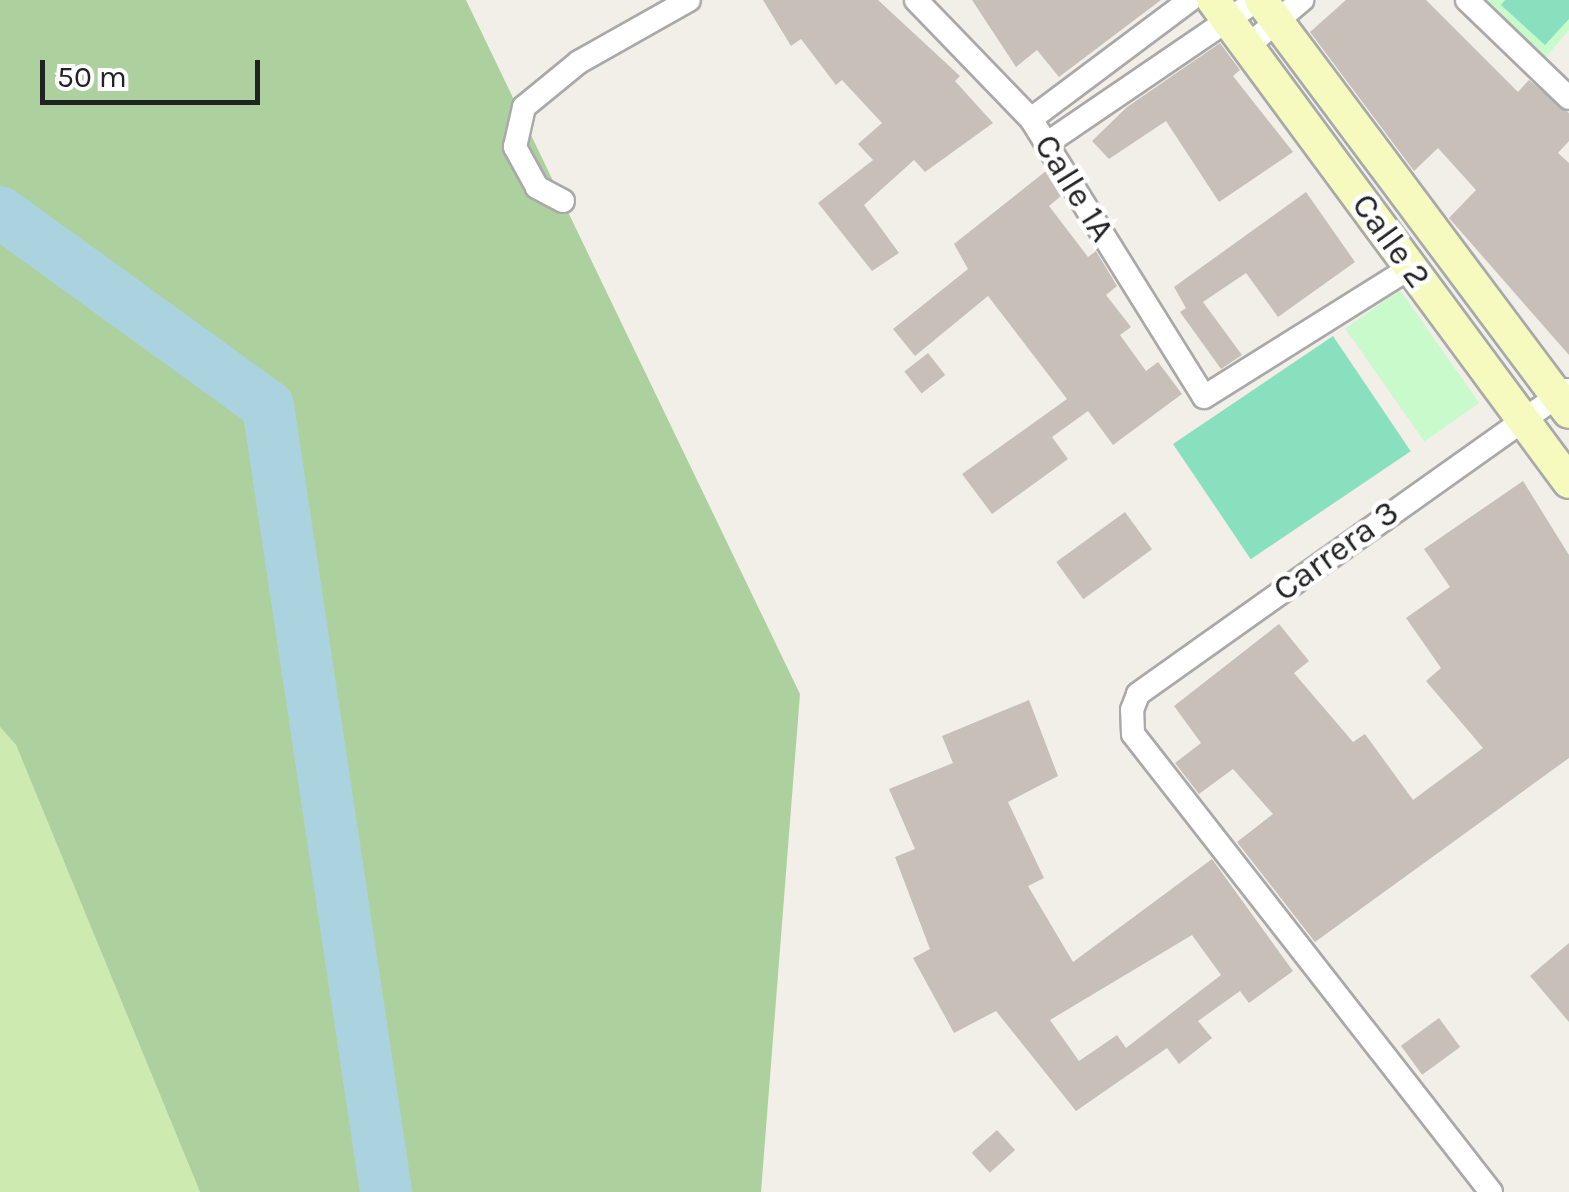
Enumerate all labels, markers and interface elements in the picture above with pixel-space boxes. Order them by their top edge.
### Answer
scale bar [45,40,265,102]
text: 50 m [57,59,127,95]
street label: Calle 1A [1025,127,1123,249]
street label: Calle 2 [1343,185,1439,297]
street label: Carrera 3 [1265,491,1407,611]

